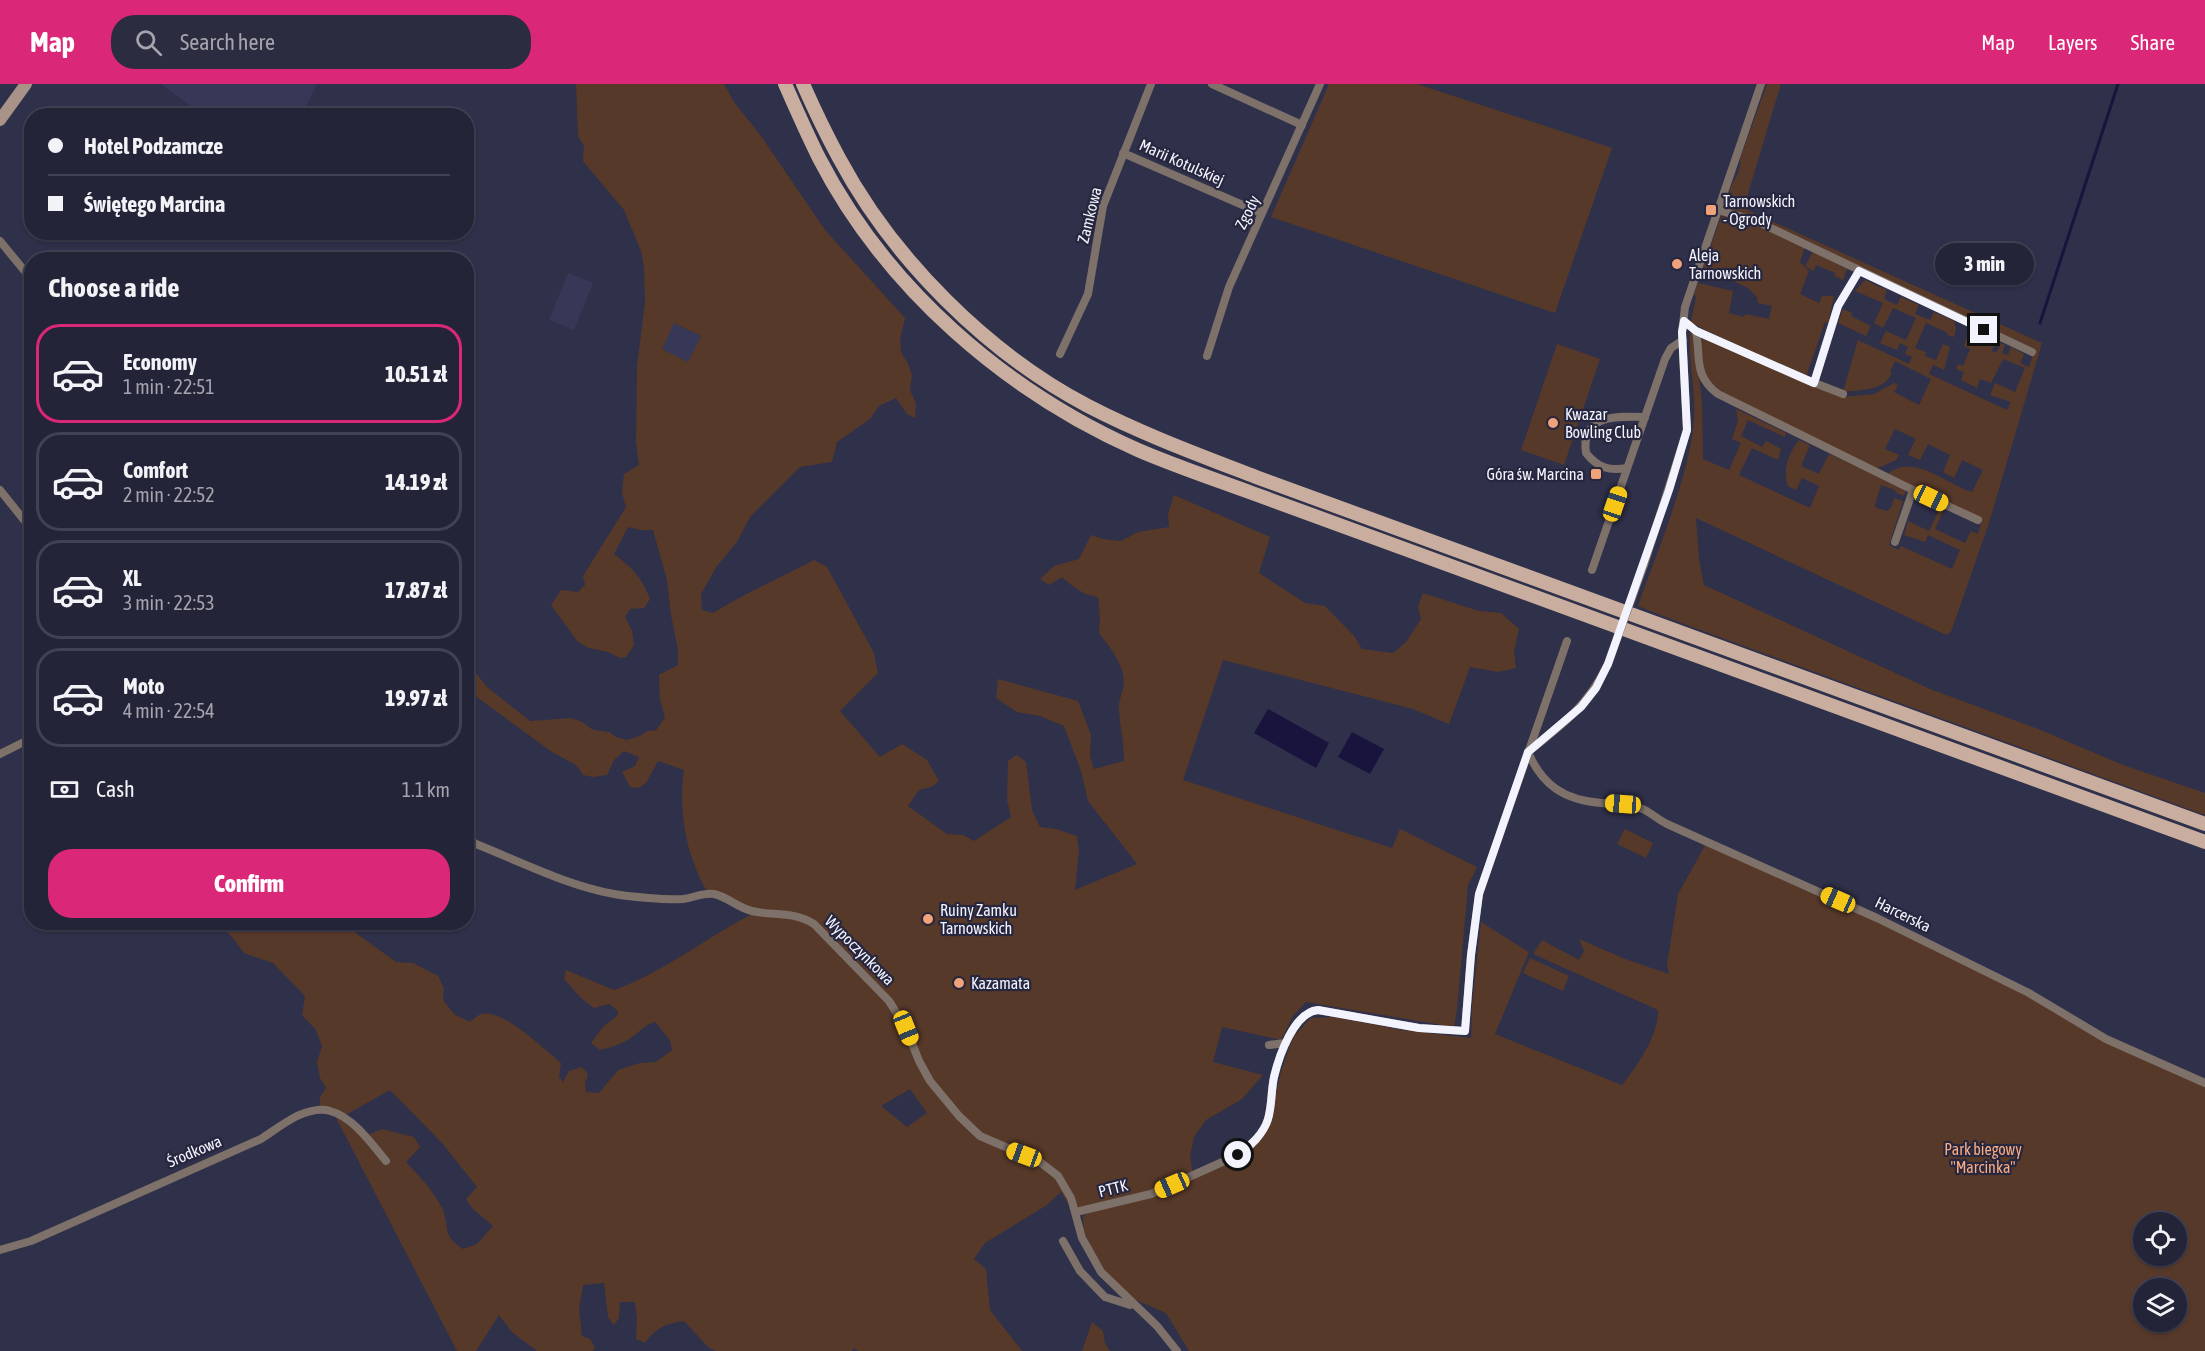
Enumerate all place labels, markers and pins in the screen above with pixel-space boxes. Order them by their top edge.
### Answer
place label: Tarnowskich - Ogrody [1723,192,1795,229]
marker: Tarnowskich - Ogrody [1704,203,1718,217]
place label: Aleja Tarnowskich [1689,246,1761,282]
marker: Aleja Tarnowskich [1670,257,1684,271]
place label: Kwazar Bowling Club [1565,405,1641,442]
marker: Kwazar Bowling Club [1546,416,1560,430]
place label: Góra św. Marcina [1487,465,1584,483]
marker: Góra św. Marcina [1589,467,1603,481]
place label: Ruiny Zamku Tarnowskich [940,901,1017,937]
marker: Ruiny Zamku Tarnowskich [921,912,935,926]
place label: Kazamata [971,974,1030,992]
marker: Kazamata [952,976,966,990]

